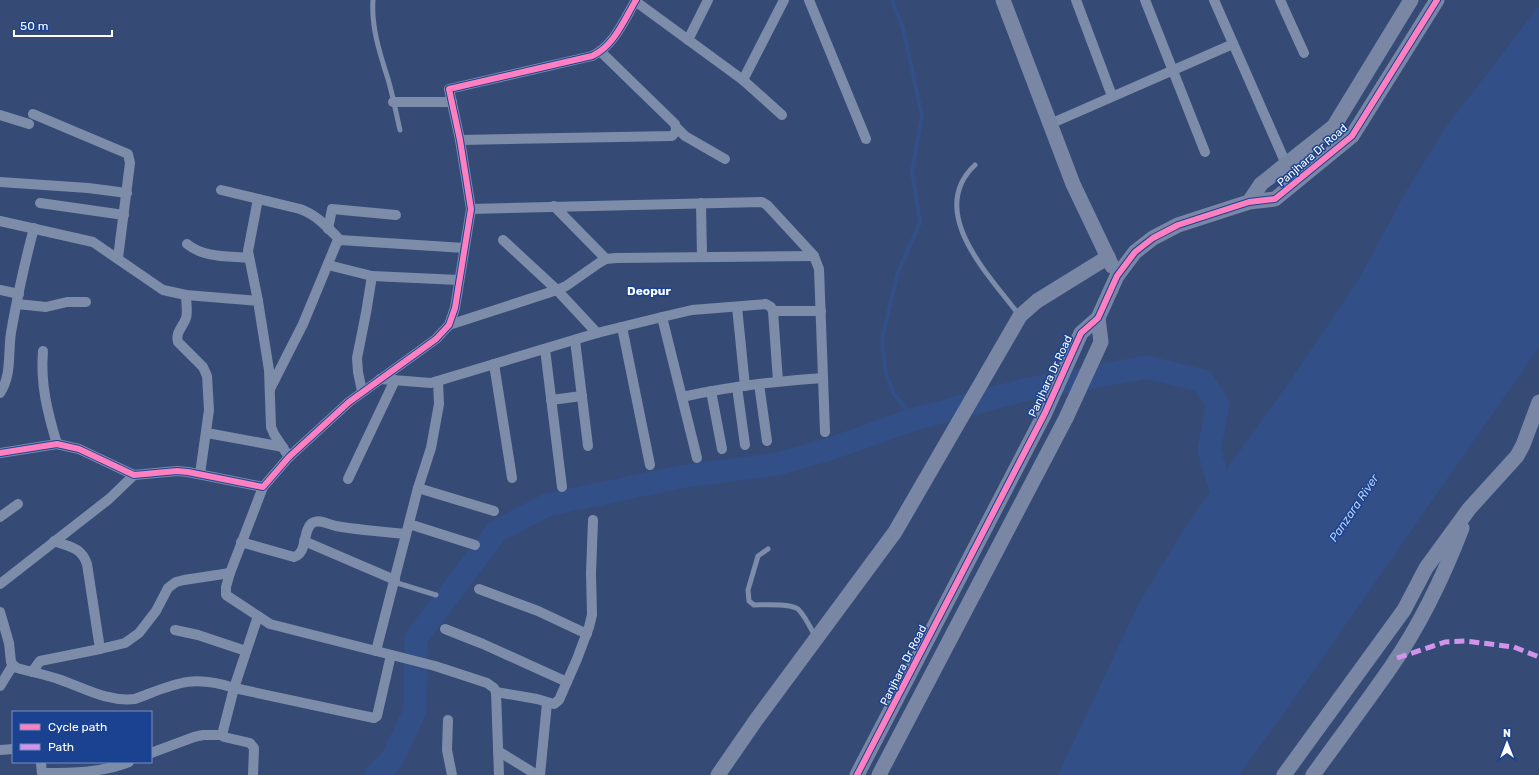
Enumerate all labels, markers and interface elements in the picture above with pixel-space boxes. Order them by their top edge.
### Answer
scale bar [14,12,112,38]
text: 50 m [20,19,48,33]
street label: Panjhara Dr Road [1275,121,1350,189]
district label: Deopur [627,284,671,298]
street label: Panjhara Dr Road [1026,333,1075,419]
water label: Panzara River [1326,471,1382,544]
street label: Panjhara Dr Road [878,623,929,708]
legend [12,711,152,763]
text: Cycle path [48,720,107,734]
north arrow [1487,723,1527,763]
text: N [1503,727,1511,740]
text: Path [48,740,74,754]

